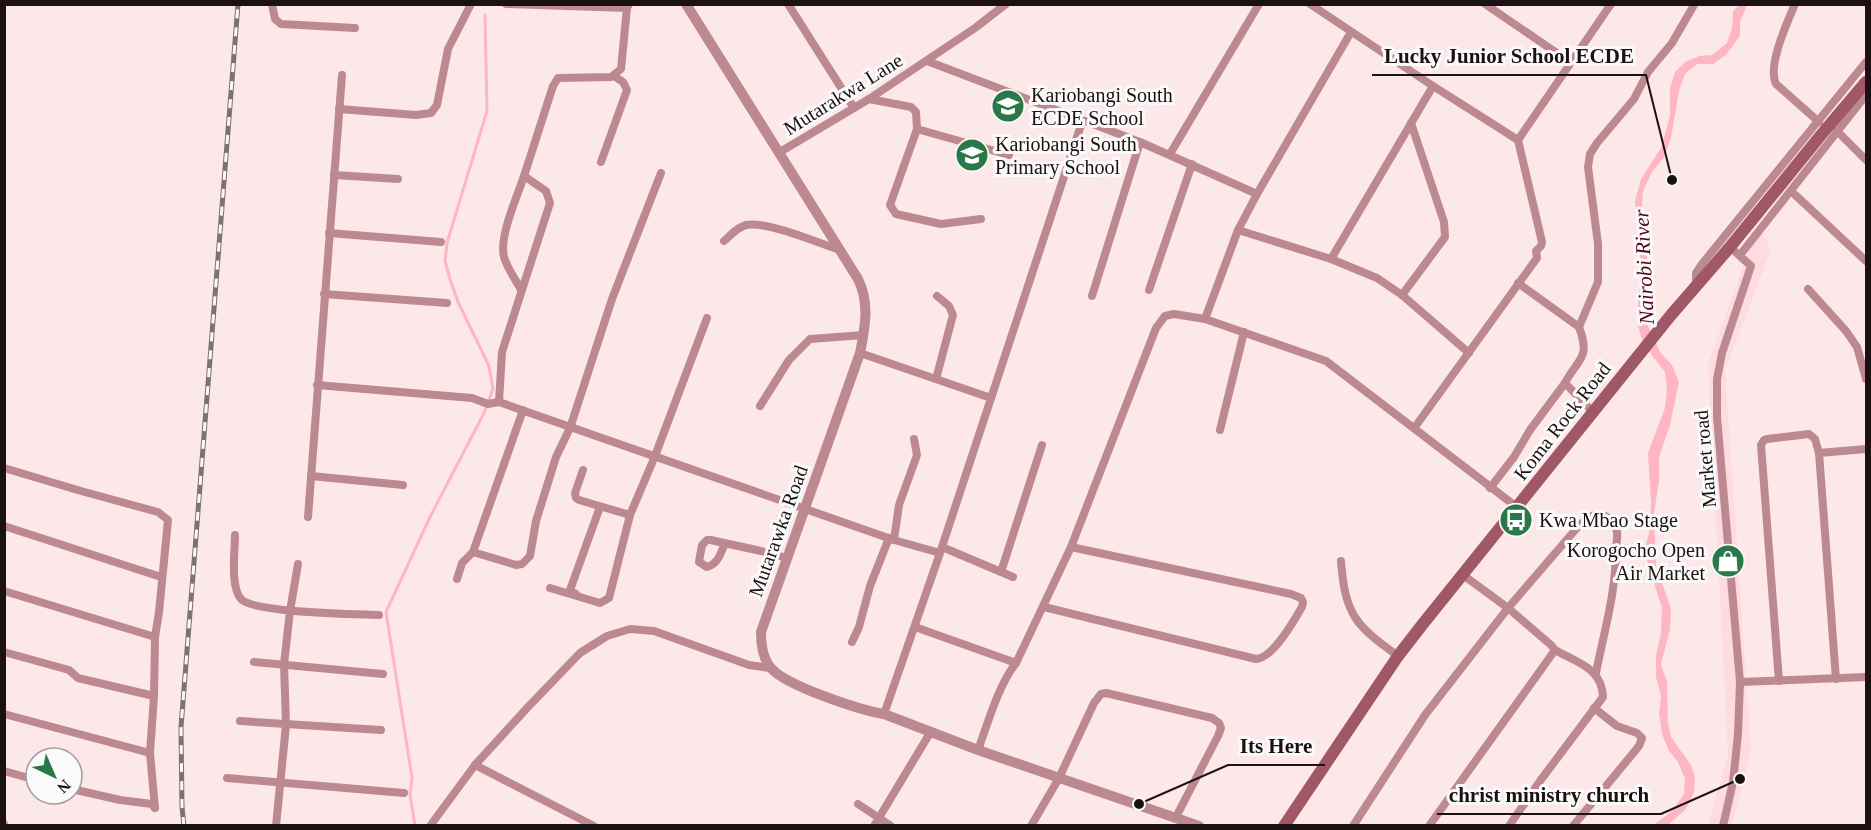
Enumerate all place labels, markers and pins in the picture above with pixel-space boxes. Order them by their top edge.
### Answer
callout: Lucky Junior School ECDE [1372,36,1646,75]
place label: Kariobangi South ECDE School [1031,84,1173,129]
school or university icon: Kariobangi South ECDE School [990,88,1026,124]
place label: Kariobangi South Primary School [995,133,1137,179]
school or university icon: Kariobangi South Primary School [954,137,990,173]
bus stop icon: Kwa Mbao Stage [1498,502,1534,538]
place label: Kwa Mbao Stage [1539,509,1678,532]
place label: Korogocho Open Air Market [1567,539,1705,584]
shop icon: Korogocho Open Air Market [1710,543,1746,579]
callout: Its Here [1228,726,1325,765]
callout: christ ministry church [1437,775,1661,814]

